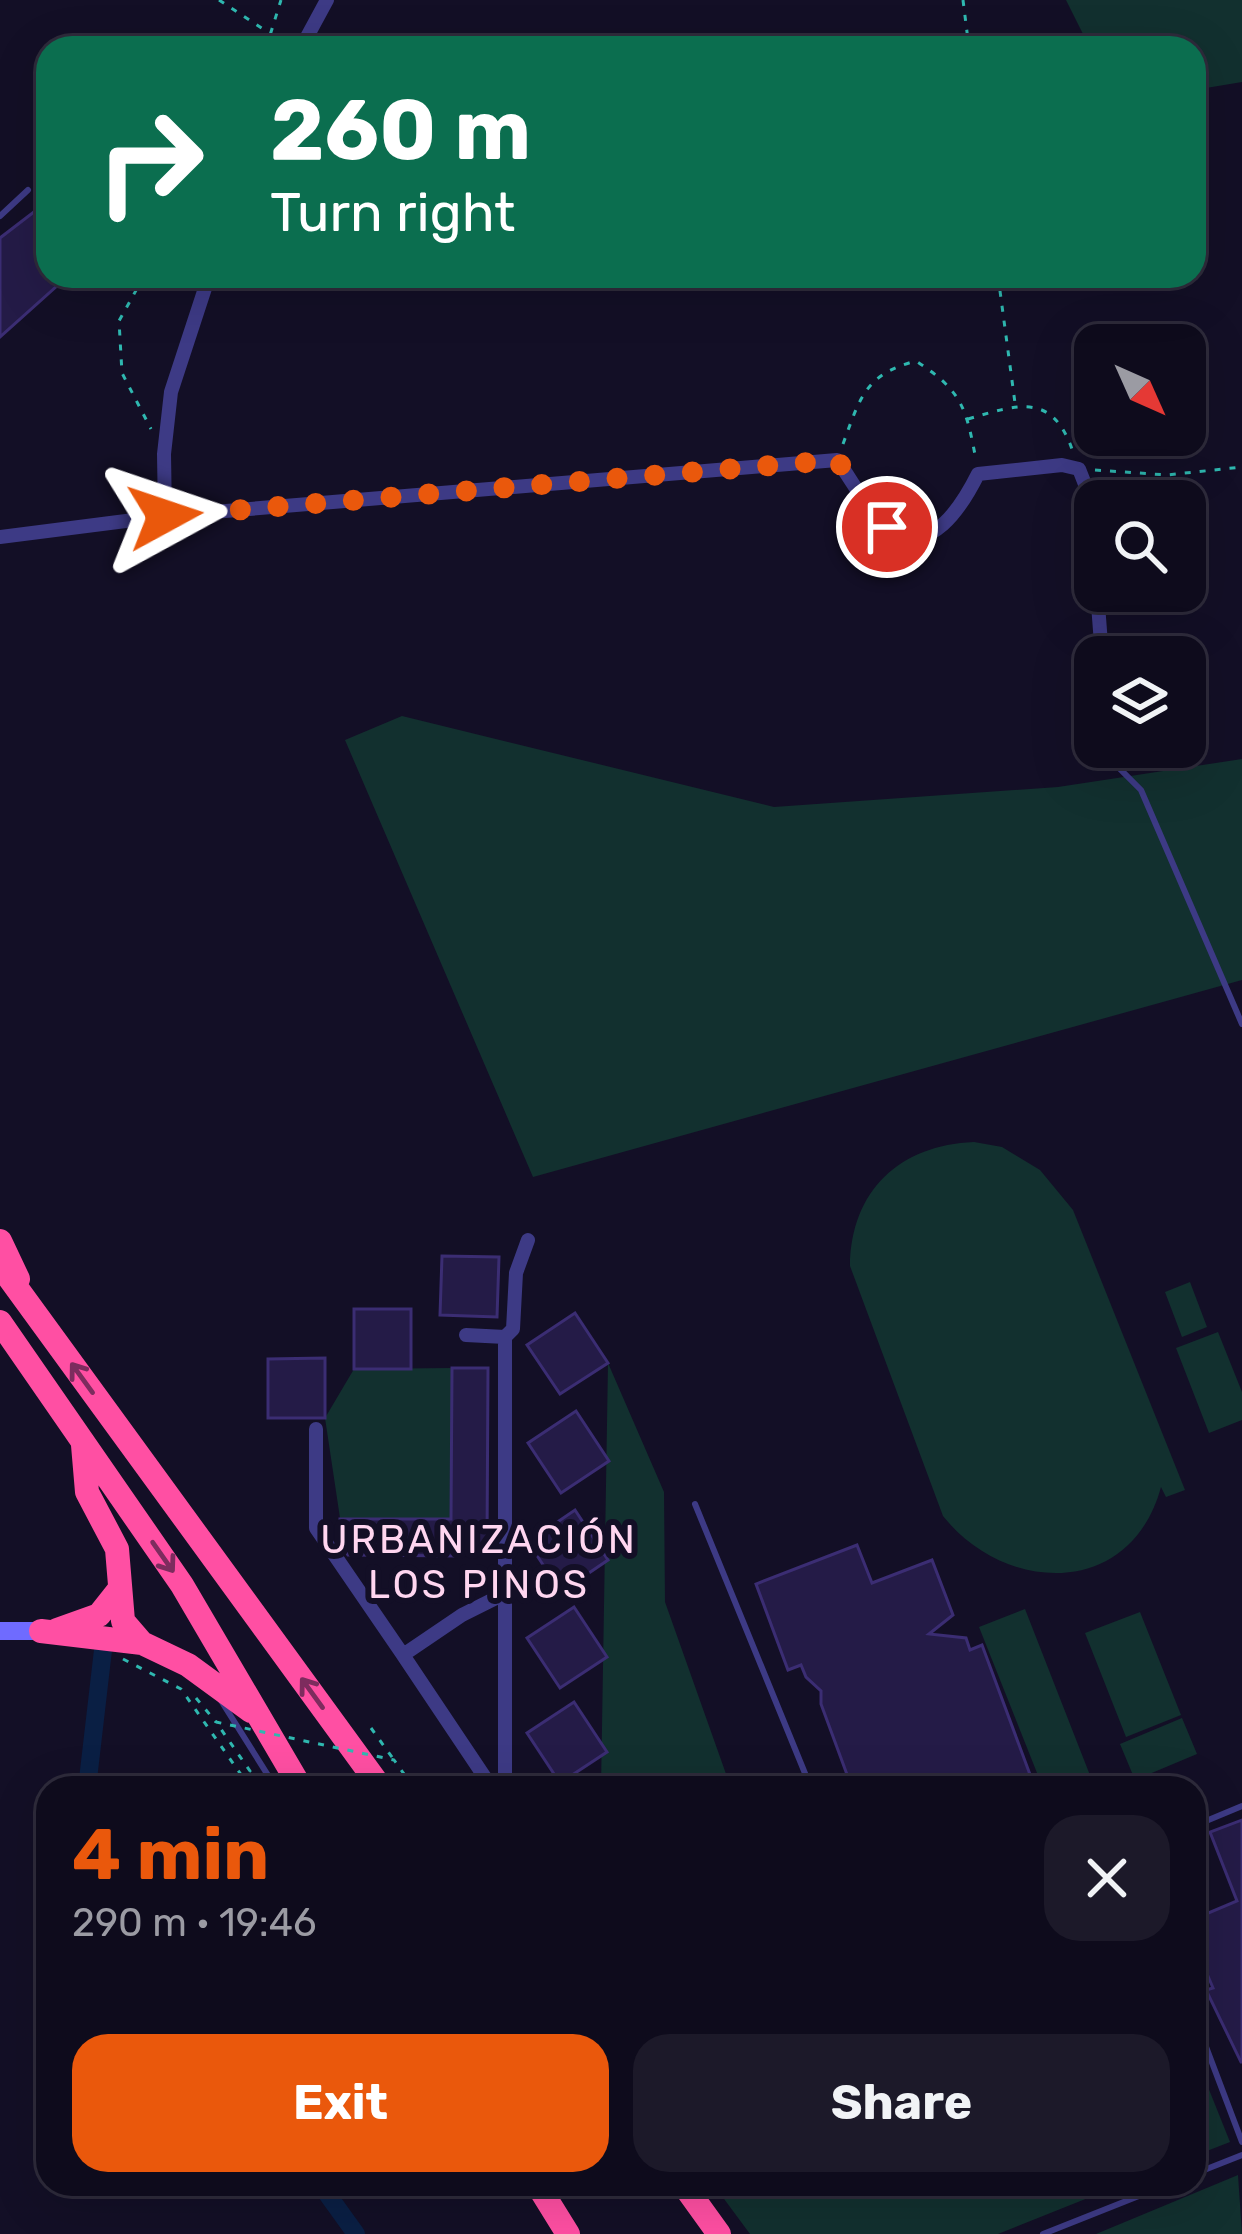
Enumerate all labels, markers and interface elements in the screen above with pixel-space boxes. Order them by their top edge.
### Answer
text: 260 m [270,80,531,180]
icon: right [72,84,228,240]
text: Turn right [270,181,515,245]
north arrow [1074,324,1206,456]
map controls [1074,324,1206,768]
position arrow [102,453,228,579]
pin [836,476,938,578]
button: search [1074,480,1206,612]
icon: arrive [854,494,920,560]
button: layers [1074,636,1206,768]
one-way arrow [70,1362,96,1395]
district label: URBANIZACIÓN LOS PINOS [320,1517,638,1608]
one-way arrow [150,1540,175,1573]
one-way arrow [300,1678,326,1710]
text: 4 min [72,1812,269,1897]
button: close [1044,1815,1170,1941]
text: 290 m · 19:46 [72,1900,317,1946]
button: Exit [72,2034,609,2172]
button: Share [633,2034,1170,2172]

